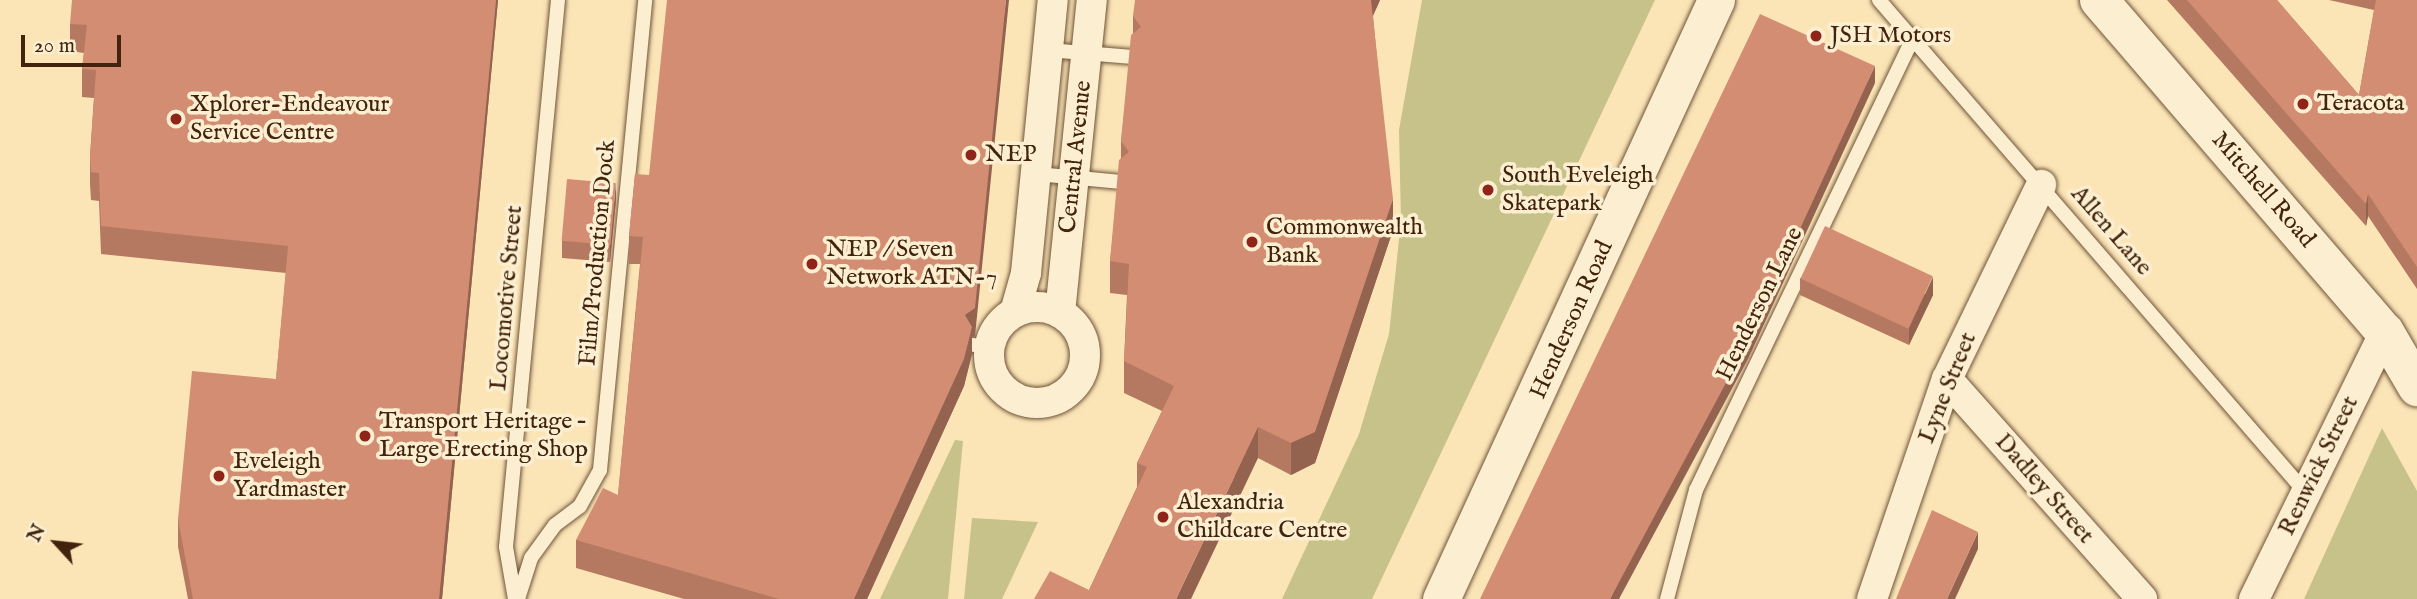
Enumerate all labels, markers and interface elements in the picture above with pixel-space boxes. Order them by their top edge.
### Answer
scale bar [24,21,124,65]
place label: JSH Motors [1830,22,1951,50]
marker: JSH Motors [1808,28,1824,44]
text: 20 m [34,33,75,60]
street label: Central Avenue [1054,79,1098,235]
place label: Teracota [2317,90,2404,118]
place label: Xplorer-Endeavour Service Centre [190,91,389,147]
marker: Teracota [2295,96,2311,112]
marker: Xplorer-Endeavour Service Centre [168,111,184,127]
street label: Mitchell Road [2205,126,2321,254]
street label: Film/Production Dock [574,139,622,367]
place label: NEP [985,141,1036,169]
marker: NEP [963,147,979,163]
place label: South Eveleigh Skatepark [1502,162,1654,218]
street label: Allen Lane [2064,180,2158,282]
marker: South Eveleigh Skatepark [1480,182,1496,198]
street label: Locomotive Street [485,204,529,392]
place label: Commonwealth Bank [1266,214,1423,270]
street label: Henderson Lane [1710,223,1810,385]
marker: Commonwealth Bank [1244,234,1260,250]
place label: NEP / Seven Network ATN-7 [826,236,997,292]
street label: Henderson Road [1524,236,1620,404]
marker: NEP / Seven Network ATN-7 [804,256,820,272]
street label: Lyne Street [1913,328,1983,448]
street label: Renwick Street [2273,391,2365,541]
place label: Transport Heritage – Large Erecting Shop [379,408,588,464]
marker: Transport Heritage – Large Erecting Shop [357,428,373,444]
street label: Dadley Street [1988,428,2100,550]
place label: Eveleigh Yardmaster [233,448,346,504]
marker: Eveleigh Yardmaster [211,468,227,484]
place label: Alexandria Childcare Centre [1177,489,1347,545]
north arrow [21,508,91,578]
marker: Alexandria Childcare Centre [1155,509,1171,525]
text: N [23,521,52,546]

